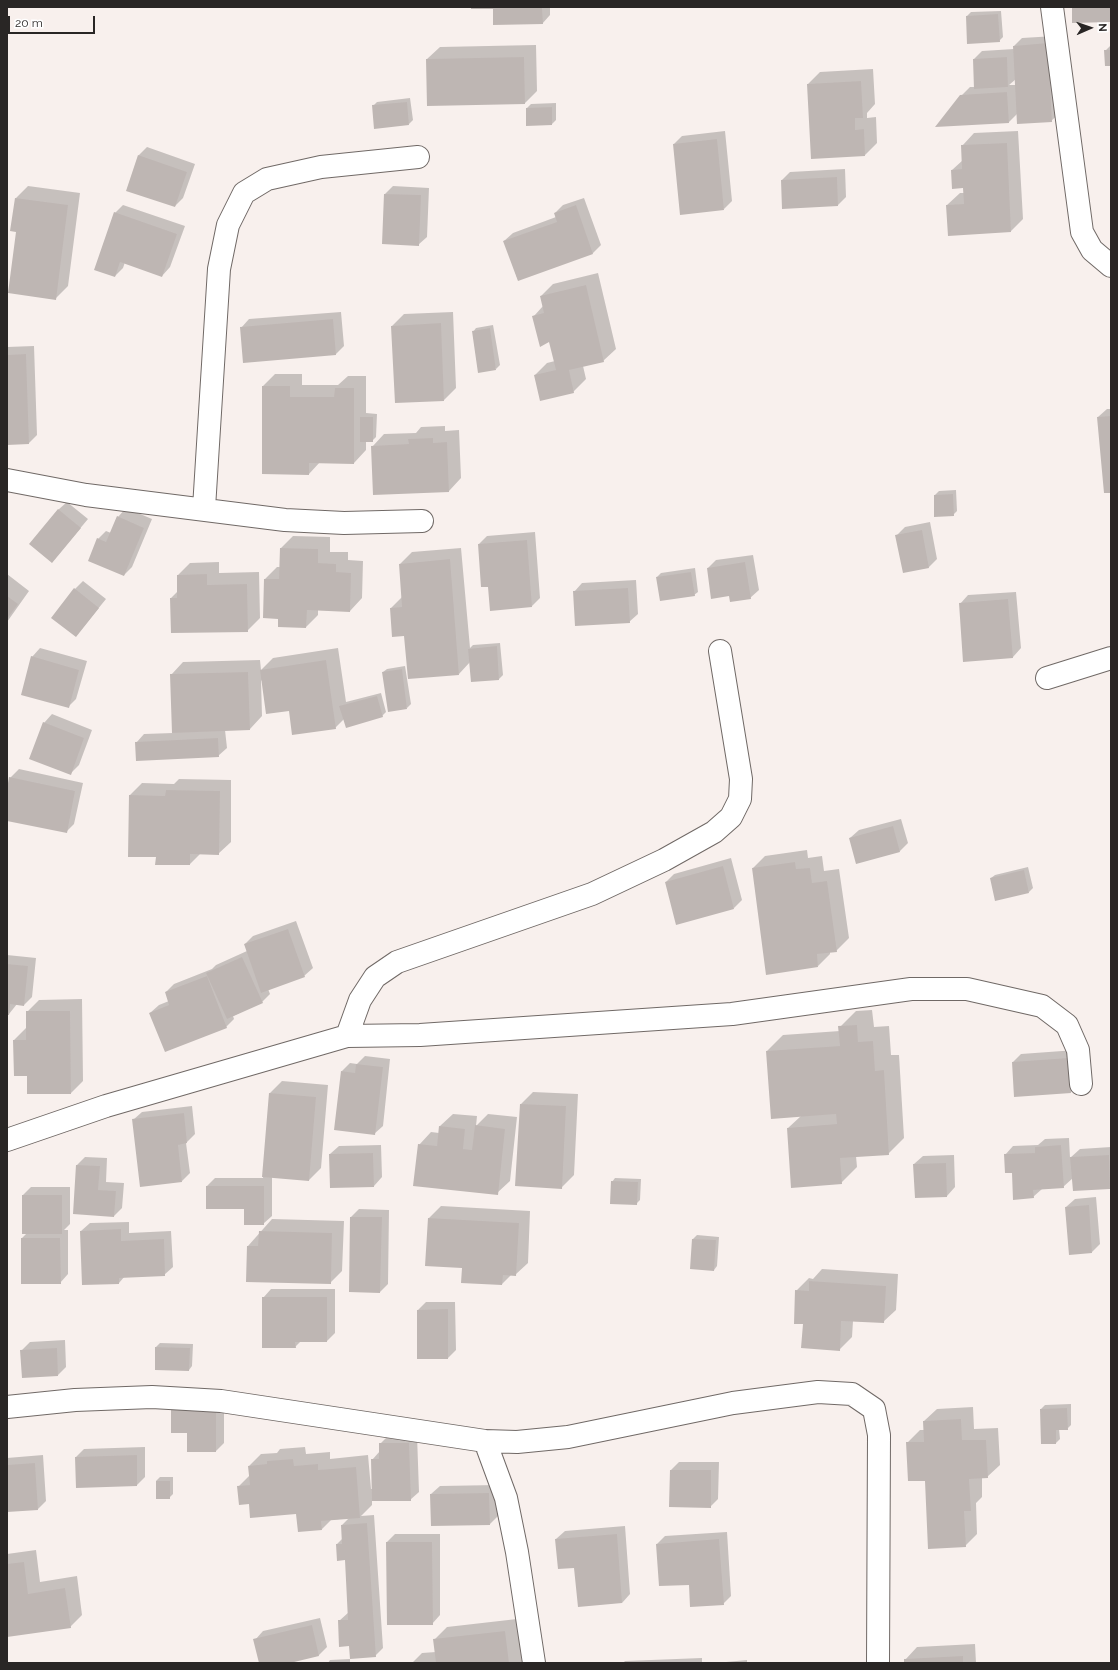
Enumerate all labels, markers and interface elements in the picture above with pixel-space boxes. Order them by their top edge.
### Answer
scale bar [10,8,97,34]
north arrow [1070,8,1110,48]
text: 20 m [15,16,43,30]
text: N [1096,23,1109,32]

